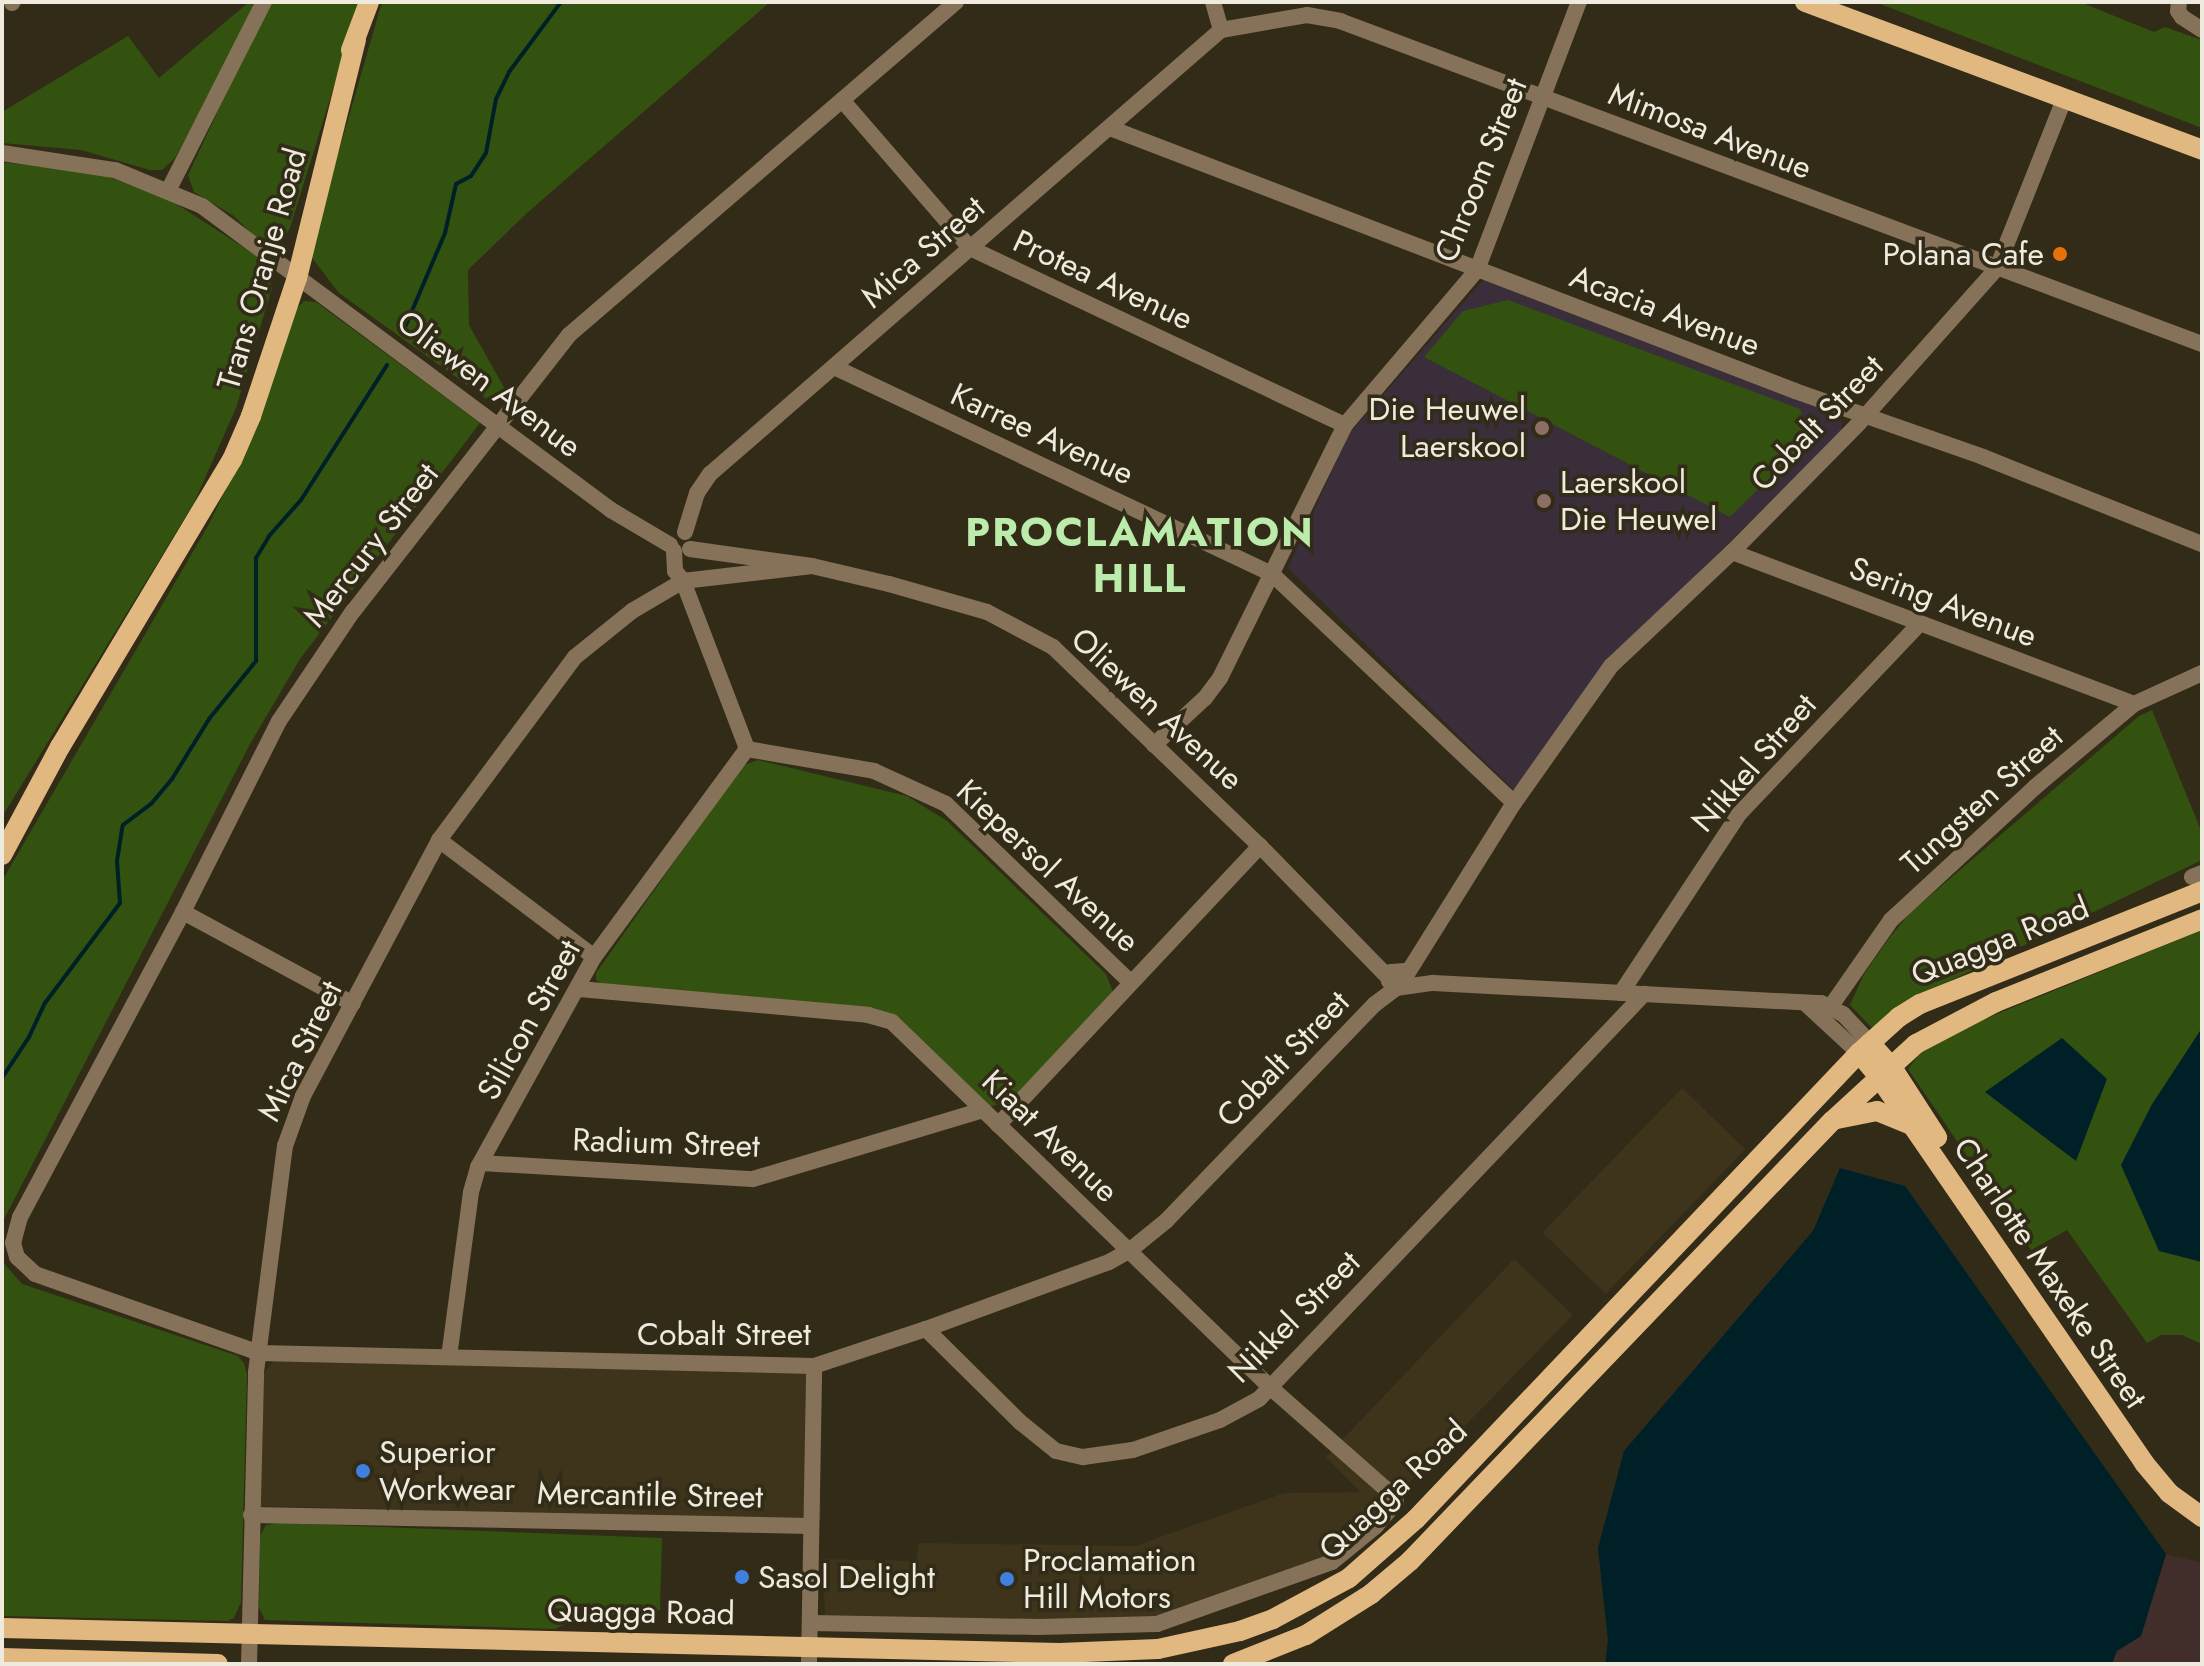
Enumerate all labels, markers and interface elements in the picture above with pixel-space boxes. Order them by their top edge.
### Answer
street label: Chroom Street [1427,72,1535,268]
street label: Mimosa Avenue [1603,75,1817,187]
street label: Trans Oranje Road [209,144,315,394]
street label: Mica Street [853,188,993,316]
street label: Protea Avenue [1007,222,1199,338]
place label: Polana Cafe [1882,235,2044,273]
marker: Polana Cafe [2051,245,2069,263]
street label: Acacia Avenue [1565,257,1765,365]
street label: Oliewen Avenue [389,302,589,466]
street label: Cobalt Street [1743,347,1891,499]
street label: Karree Avenue [945,375,1139,493]
place label: Die Heuwel Laerskool [1369,391,1526,466]
marker: Die Heuwel Laerskool [1533,419,1551,437]
street label: Mercury Street [295,456,447,634]
place label: Laerskool Die Heuwel [1560,464,1717,539]
marker: Laerskool Die Heuwel [1535,492,1553,510]
district label: PROCLAMATION HILL [965,508,1315,602]
street label: Sering Avenue [1844,549,2042,655]
street label: Oliewen Avenue [1063,620,1251,798]
street label: Nikkel Street [1684,686,1824,840]
street label: Tungsten Street [1893,717,2071,883]
street label: Kiepersol Avenue [949,772,1147,960]
street label: Quagga Road [1906,888,2094,994]
street label: Silicon Street [469,933,589,1107]
street label: Mica Street [250,975,350,1127]
street label: Cobalt Street [1209,983,1357,1135]
street label: Kiaat Avenue [974,1062,1126,1210]
street label: Radium Street [572,1121,760,1165]
street label: Charlotte Maxeke Street [1945,1130,2155,1416]
street label: Nikkel Street [1220,1243,1368,1391]
street label: Cobalt Street [637,1315,811,1353]
street label: Quagga Road [1311,1412,1475,1568]
place label: Superior Workwear [379,1434,515,1509]
marker: Superior Workwear [354,1462,372,1480]
street label: Mercantile Street [537,1474,763,1516]
place label: Proclamation Hill Motors [1023,1542,1197,1617]
place label: Sasol Delight [758,1558,935,1596]
marker: Sasol Delight [733,1568,751,1586]
marker: Proclamation Hill Motors [998,1570,1016,1588]
street label: Quagga Road [547,1591,735,1633]

